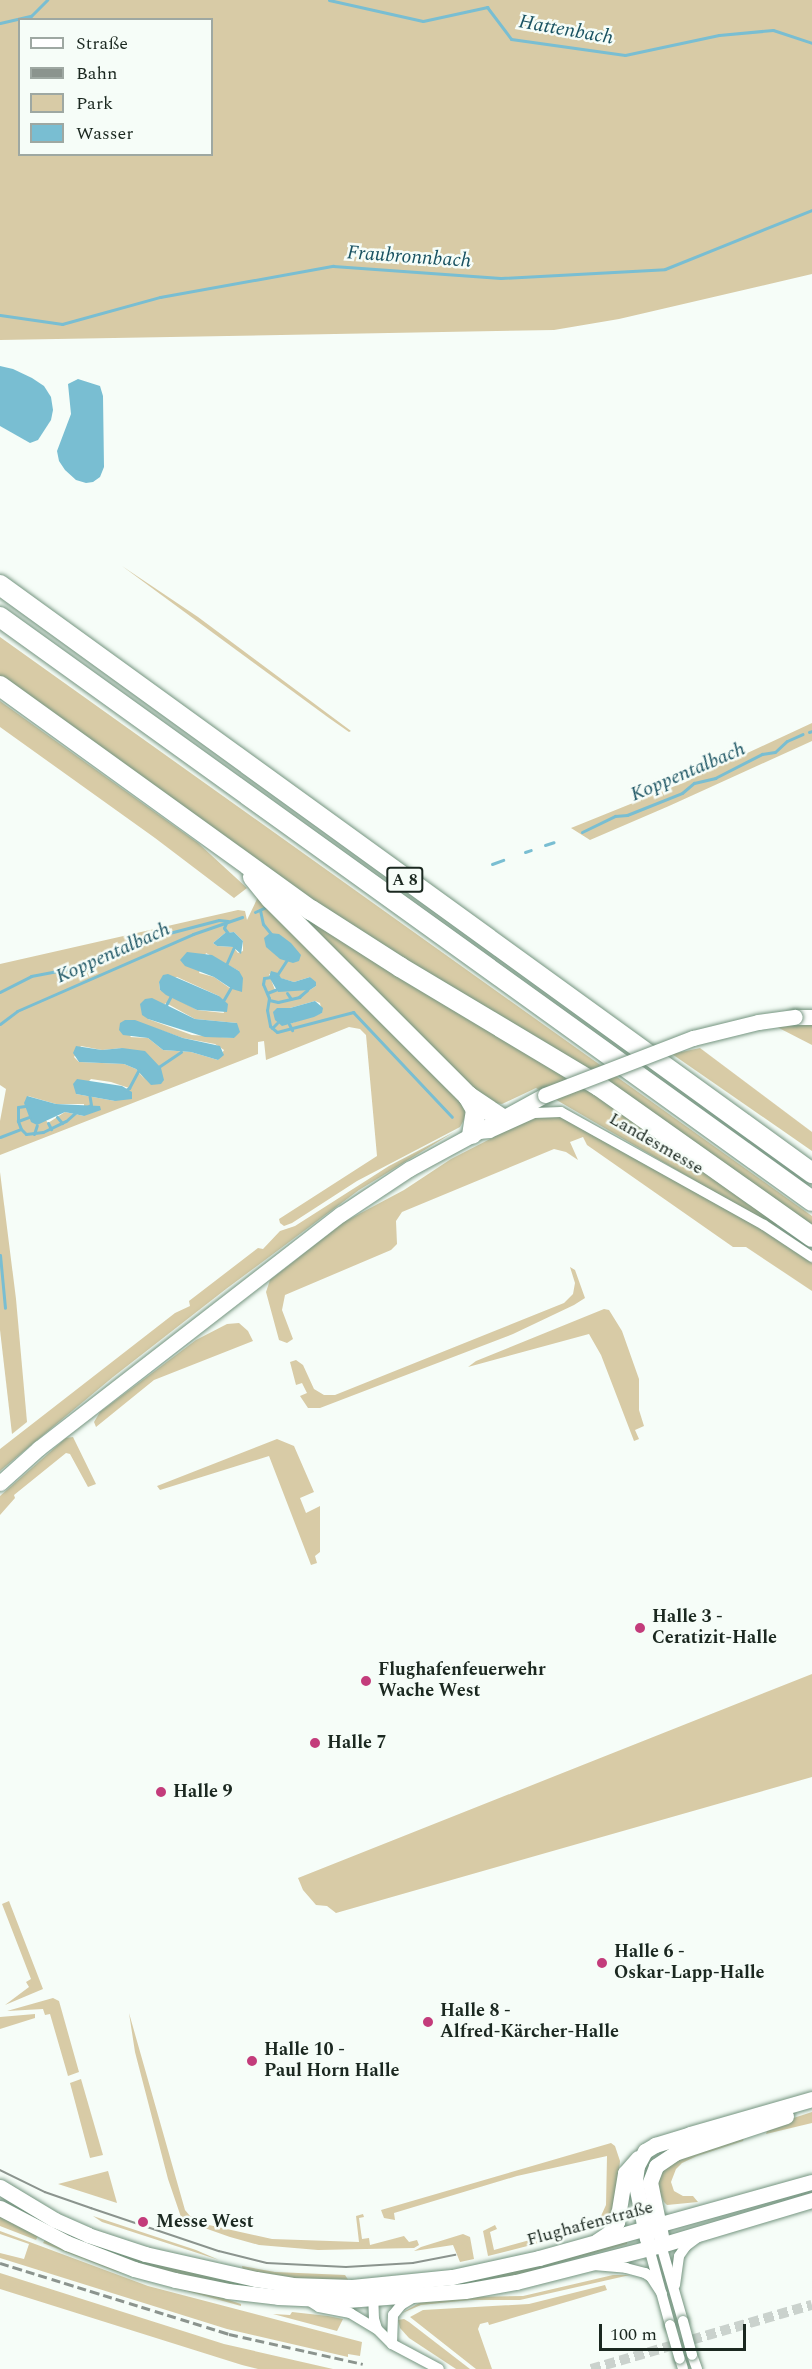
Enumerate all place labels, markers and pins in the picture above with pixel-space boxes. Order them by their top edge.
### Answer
place label: Halle 3 - Ceratizit-Halle [652,1607,777,1650]
marker: Halle 3 - Ceratizit-Halle [633,1621,647,1635]
place label: Flughafenfeuerwehr Wache West [378,1660,546,1702]
marker: Flughafenfeuerwehr Wache West [359,1674,373,1688]
place label: Halle 7 [327,1732,387,1754]
marker: Halle 7 [308,1736,322,1750]
place label: Halle 9 [173,1781,233,1803]
marker: Halle 9 [154,1785,168,1799]
place label: Halle 6 - Oskar-Lapp-Halle [614,1942,765,1984]
marker: Halle 6 - Oskar-Lapp-Halle [595,1956,609,1970]
place label: Halle 8 - Alfred-Kärcher-Halle [440,2001,619,2044]
marker: Halle 8 - Alfred-Kärcher-Halle [421,2015,435,2029]
place label: Halle 10 - Paul Horn Halle [264,2040,399,2082]
marker: Halle 10 - Paul Horn Halle [245,2054,259,2068]
place label: Messe West [156,2211,254,2233]
marker: Messe West [134,2213,152,2231]

